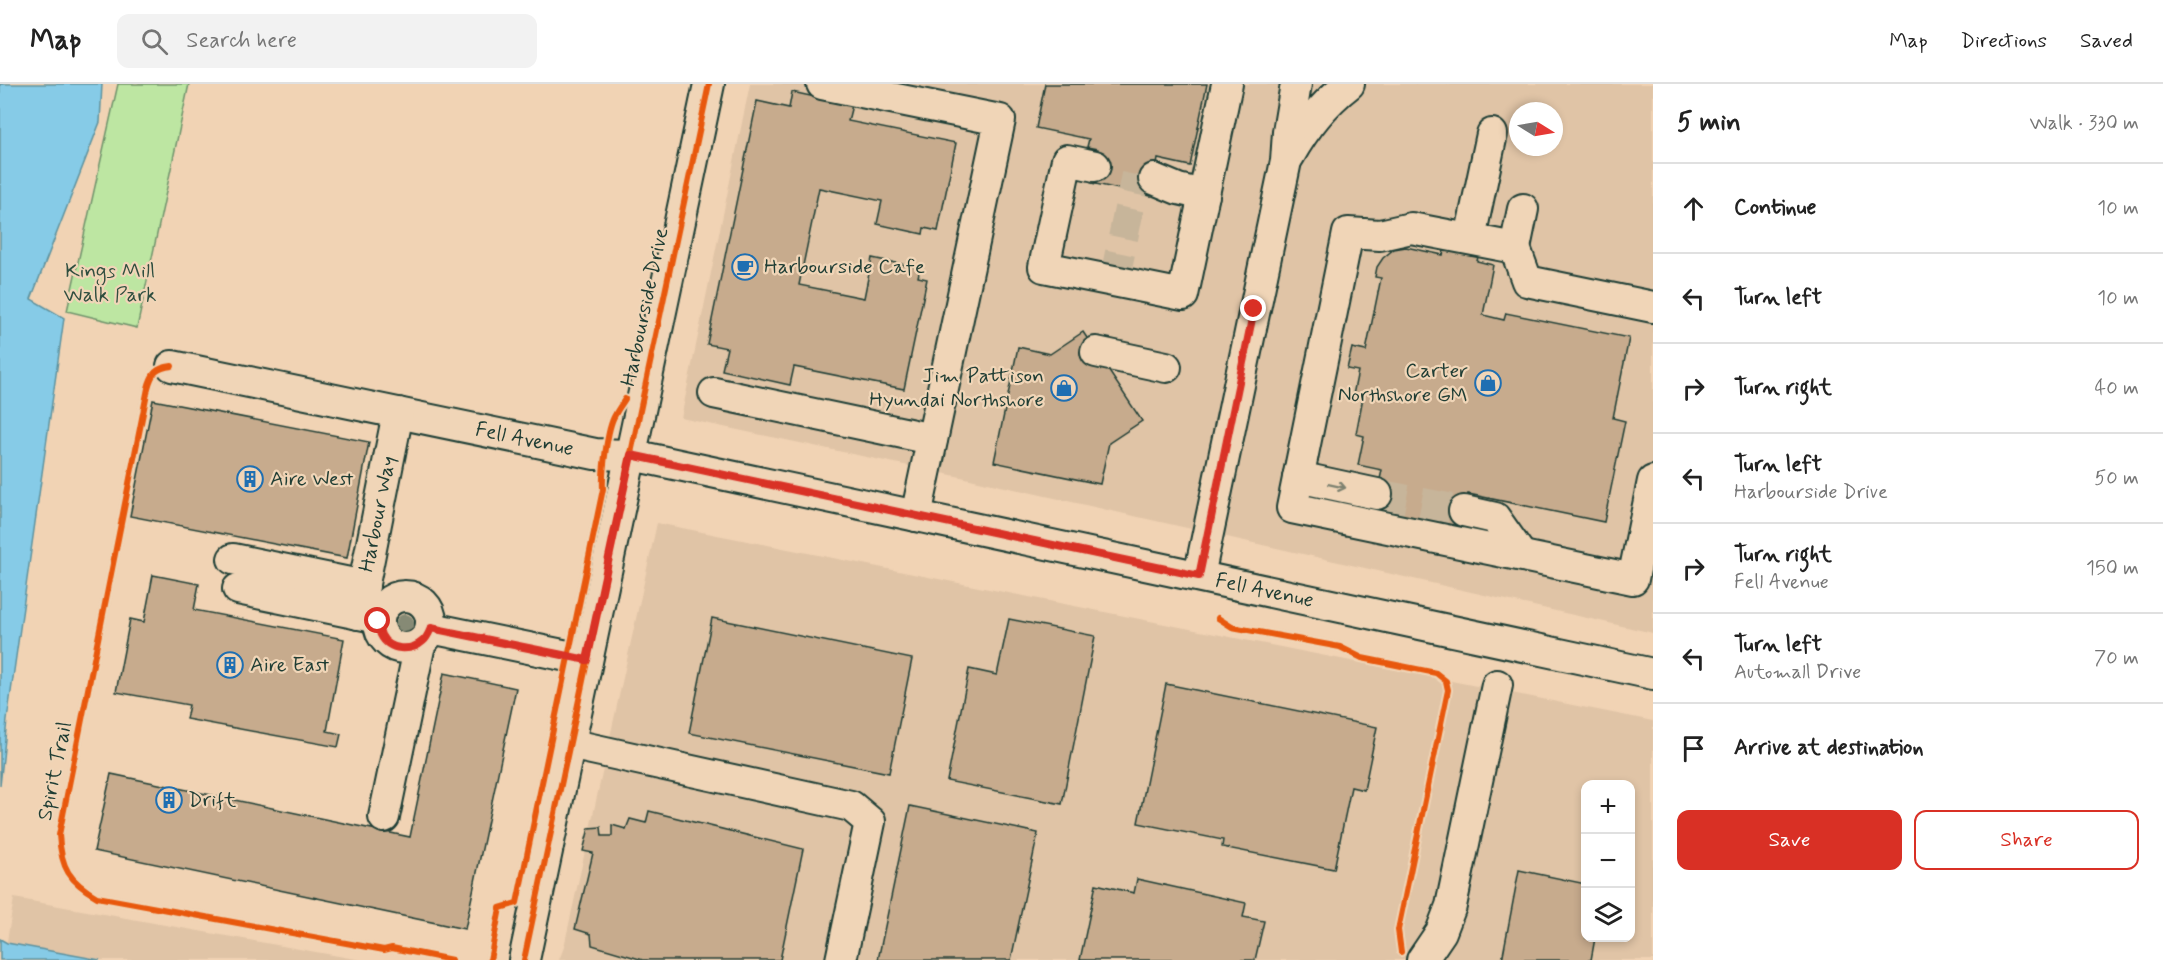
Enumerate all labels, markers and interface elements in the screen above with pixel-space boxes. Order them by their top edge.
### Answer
search box [117,14,537,68]
text: Map [30,23,81,60]
icon: search [138,25,171,58]
text: Search here [186,27,297,55]
text: Map [1889,27,1928,55]
text: Directions [1961,27,2047,55]
text: Saved [2080,27,2133,55]
north arrow [1509,102,1563,156]
text: 5 min [1677,106,1741,140]
text: Walk · 330 m [2030,110,2139,137]
icon: ahead [1677,192,1710,225]
text: Continue [1734,194,1816,222]
text: 10 m [2097,195,2139,222]
street label: Harbourside Drive [615,225,675,389]
cafe icon: Harbourside Cafe [730,252,760,282]
place label: Harbourside Cafe [764,253,925,281]
park label: Kings Mill Walk Park [64,257,156,309]
icon: left [1677,282,1710,315]
text: Turn left [1734,284,1822,312]
text: 10 m [2097,285,2139,312]
route end [1240,295,1266,321]
place label: Carter Northshore GM [1338,357,1468,409]
place label: Jim Pattison Hyundai Northshore [869,362,1044,414]
shop icon: Carter Northshore GM [1473,368,1503,398]
icon: right [1677,372,1710,405]
shop icon: Jim Pattison Hyundai Northshore [1049,373,1079,403]
text: Turn right [1734,374,1832,402]
text: 40 m [2095,375,2139,402]
street label: Fell Avenue [473,415,576,463]
text: Turn left [1734,451,1822,479]
street label: Harbour Way [353,453,403,574]
icon: left [1677,462,1710,495]
building icon: Aire West [235,464,265,494]
place label: Aire West [270,465,354,493]
text: 50 m [2094,465,2139,492]
text: Harbourside Drive [1734,479,1888,506]
one-way arrow [1328,480,1347,492]
text: Turn right [1734,541,1832,569]
icon: right [1677,552,1710,585]
text: 150 m [2086,555,2139,582]
street label: Fell Avenue [1213,567,1316,615]
text: Fell Avenue [1734,569,1829,596]
route start [364,607,390,633]
text: Turn left [1734,631,1822,659]
icon: left [1677,642,1710,675]
text: 70 m [2094,645,2139,672]
building icon: Aire East [215,650,245,680]
place label: Aire East [250,651,330,679]
text: Automall Drive [1734,659,1861,686]
street label: Spirit Trail [31,719,79,823]
icon: arrive [1677,732,1710,765]
text: Arrive at destination [1734,734,1924,762]
map controls [1581,780,1635,942]
button: + [1581,780,1635,834]
building icon: Drift [154,785,184,815]
place label: Drift [188,786,237,814]
button: Save [1677,810,1902,870]
button: Share [1914,810,2139,870]
button: − [1581,834,1635,888]
button: layers [1581,888,1635,942]

